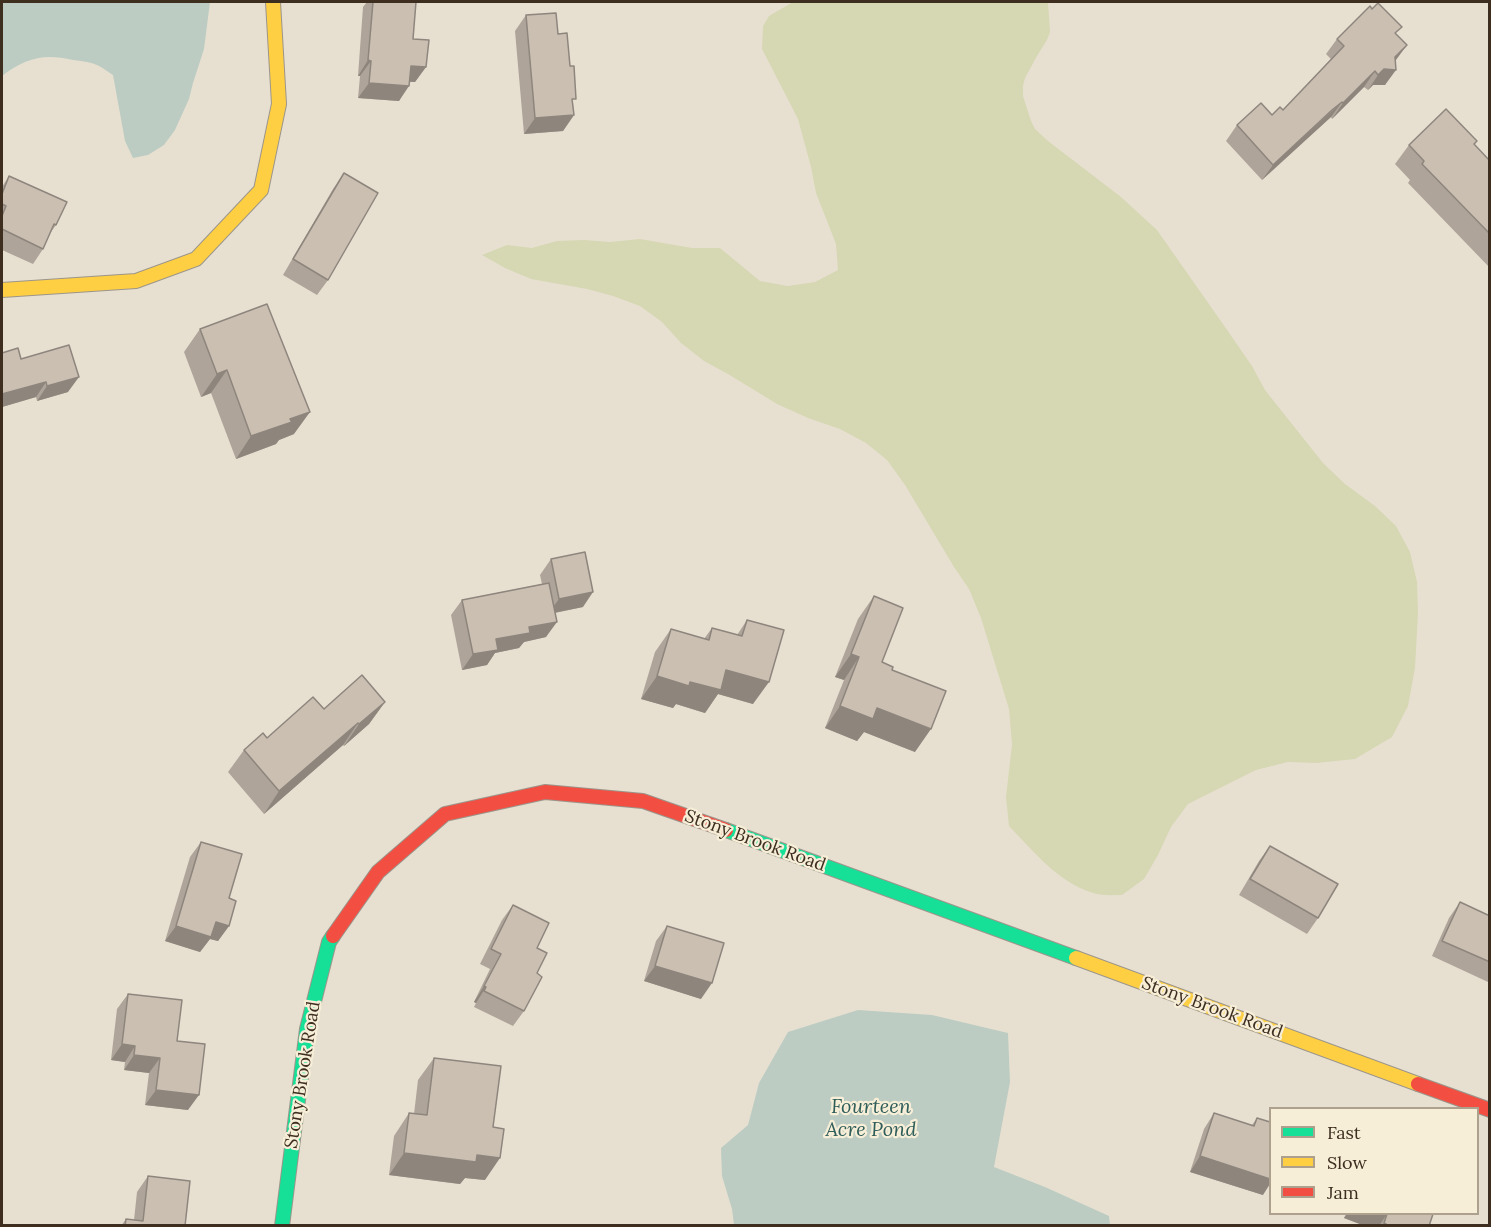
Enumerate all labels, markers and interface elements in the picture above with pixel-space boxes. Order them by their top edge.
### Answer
street label: Stony Brook Road [681,805,829,877]
street label: Stony Brook Road [1138,972,1286,1044]
street label: Stony Brook Road [281,1000,325,1150]
water label: Fourteen Acre Pond [825,1095,917,1142]
legend [1269,1107,1479,1215]
text: Fast [1327,1121,1361,1144]
text: Slow [1327,1151,1367,1174]
text: Jam [1327,1181,1359,1204]

